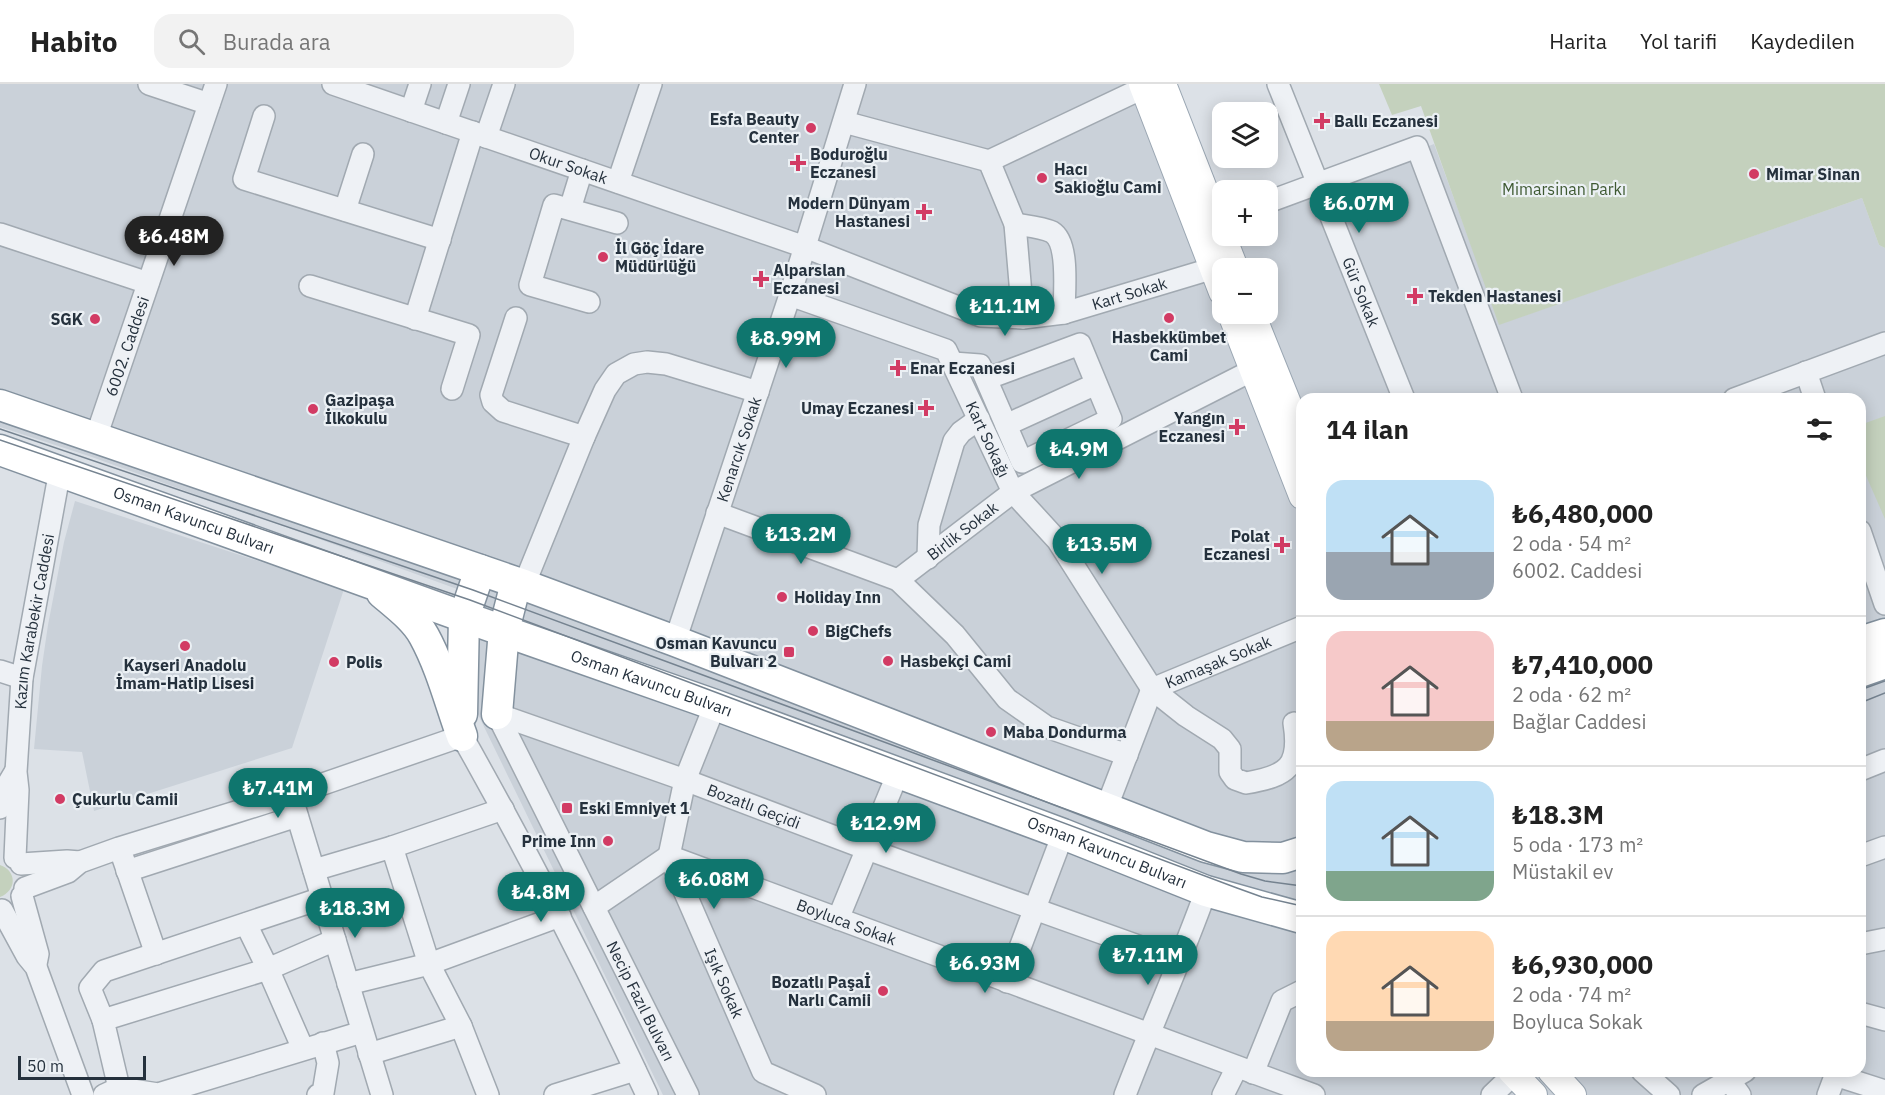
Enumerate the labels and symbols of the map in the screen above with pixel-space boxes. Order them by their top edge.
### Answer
place label: Esfa Beauty Center [710,109,800,147]
place label: Ballı Eczanesi [1334,111,1438,131]
marker: Ballı Eczanesi [1315,114,1329,128]
marker: Esfa Beauty Center [804,121,818,135]
street label: Okur Sokak [526,142,611,188]
place label: Boduroğlu Eczanesi [810,144,888,182]
marker: Boduroğlu Eczanesi [791,156,805,170]
place label: Hacı Sakioğlu Cami [1054,159,1161,197]
place label: Mimar Sinan [1766,164,1860,184]
marker: Mimar Sinan [1747,167,1761,181]
marker: Hacı Sakioğlu Cami [1035,171,1049,185]
park label: Mimarsinan Parkı [1502,179,1626,199]
pin: ₺6.07M [1310,183,1408,234]
place label: Modern Dünyam Hastanesi [788,193,910,231]
marker: Modern Dünyam Hastanesi [915,203,933,221]
pin: ₺6.48M [125,216,223,267]
place label: İl Göç İdare Müdürlüğü [615,238,704,276]
marker: İl Göç İdare Müdürlüğü [596,250,610,264]
street label: Gür Sokak [1338,254,1384,330]
place label: Alparslan Eczanesi [773,260,846,298]
marker: Alparslan Eczanesi [754,272,768,286]
street label: Kart Sokak [1089,273,1170,314]
pin: ₺11.1M [956,286,1054,337]
place label: Tekden Hastanesi [1428,286,1561,306]
marker: Tekden Hastanesi [1406,287,1424,305]
street label: 6002. Caddesi [101,294,153,399]
place label: SGK [50,309,83,329]
marker: Hasbekkümbet Cami [1162,311,1176,325]
marker: SGK [88,312,102,326]
pin: ₺8.99M [737,318,835,369]
place label: Hasbekkümbet Cami [1112,327,1226,365]
place label: Enar Eczanesi [910,358,1015,378]
marker: Enar Eczanesi [891,361,905,375]
place label: Gazipaşa İlkokulu [325,390,394,428]
street label: Kenarcık Sokak [712,393,766,505]
place label: Umay Eczanesi [801,398,914,418]
street label: Kart Sokağı [962,398,1014,480]
marker: Umay Eczanesi [919,401,933,415]
marker: Gazipaşa İlkokulu [306,402,320,416]
place label: Yangın Eczanesi [1159,408,1225,446]
marker: Yangın Eczanesi [1230,420,1244,434]
pin: ₺4.9M [1037,429,1121,480]
street label: Osman Kavuncu Bulvarı [111,482,277,558]
street label: Birlik Sokak [923,497,1002,564]
pin: ₺13.2M [752,514,850,565]
pin: ₺13.5M [1053,524,1151,575]
place label: Polat Eczanesi [1204,526,1270,564]
street label: Kazım Karabekir Caddesi [10,532,58,710]
marker: Polat Eczanesi [1275,538,1289,552]
place label: Holiday Inn [794,587,881,607]
marker: Holiday Inn [775,590,789,604]
place label: BigChefs [825,621,892,641]
marker: BigChefs [806,624,820,638]
street label: Kamaşak Sokak [1162,631,1275,693]
place label: Osman Kavuncu Bulvarı 2 [655,633,777,671]
marker: Kayseri Anadolu İmam-Hatip Lisesi [178,639,192,653]
street label: Osman Kavuncu Bulvarı [568,645,735,721]
marker: Osman Kavuncu Bulvarı 2 [782,645,796,659]
place label: Hasbekçi Cami [900,651,1011,671]
place label: Polis [346,652,383,672]
marker: Hasbekçi Cami [881,654,895,668]
place label: Kayseri Anadolu İmam-Hatip Lisesi [116,655,254,693]
marker: Polis [327,655,341,669]
place label: Maba Dondurma [1003,722,1127,742]
marker: Maba Dondurma [984,725,998,739]
pin: ₺7.41M [229,768,327,819]
street label: Bozatlı Geçidi [704,779,804,833]
place label: Çukurlu Camii [72,789,178,809]
marker: Çukurlu Camii [53,792,67,806]
place label: Eski Emniyet 1 [579,798,690,818]
marker: Eski Emniyet 1 [560,801,574,815]
pin: ₺12.9M [837,803,935,854]
street label: Osman Kavuncu Bulvarı [1025,812,1190,892]
place label: Prime Inn [522,831,596,851]
marker: Prime Inn [601,834,615,848]
pin: ₺6.08M [665,859,763,910]
pin: ₺4.8M [499,872,583,923]
pin: ₺18.3M [306,888,404,939]
street label: Boyluca Sokak [794,894,900,950]
pin: ₺7.11M [1099,935,1197,986]
street label: Necip Fazıl Bulvarı [602,938,679,1064]
pin: ₺6.93M [936,943,1034,994]
street label: Işık Sokak [700,945,748,1022]
place label: Bozatlı Paşaİ Narlı Camii [771,972,871,1010]
marker: Bozatlı Paşaİ Narlı Camii [876,984,890,998]
scale bar [18,1053,146,1080]

